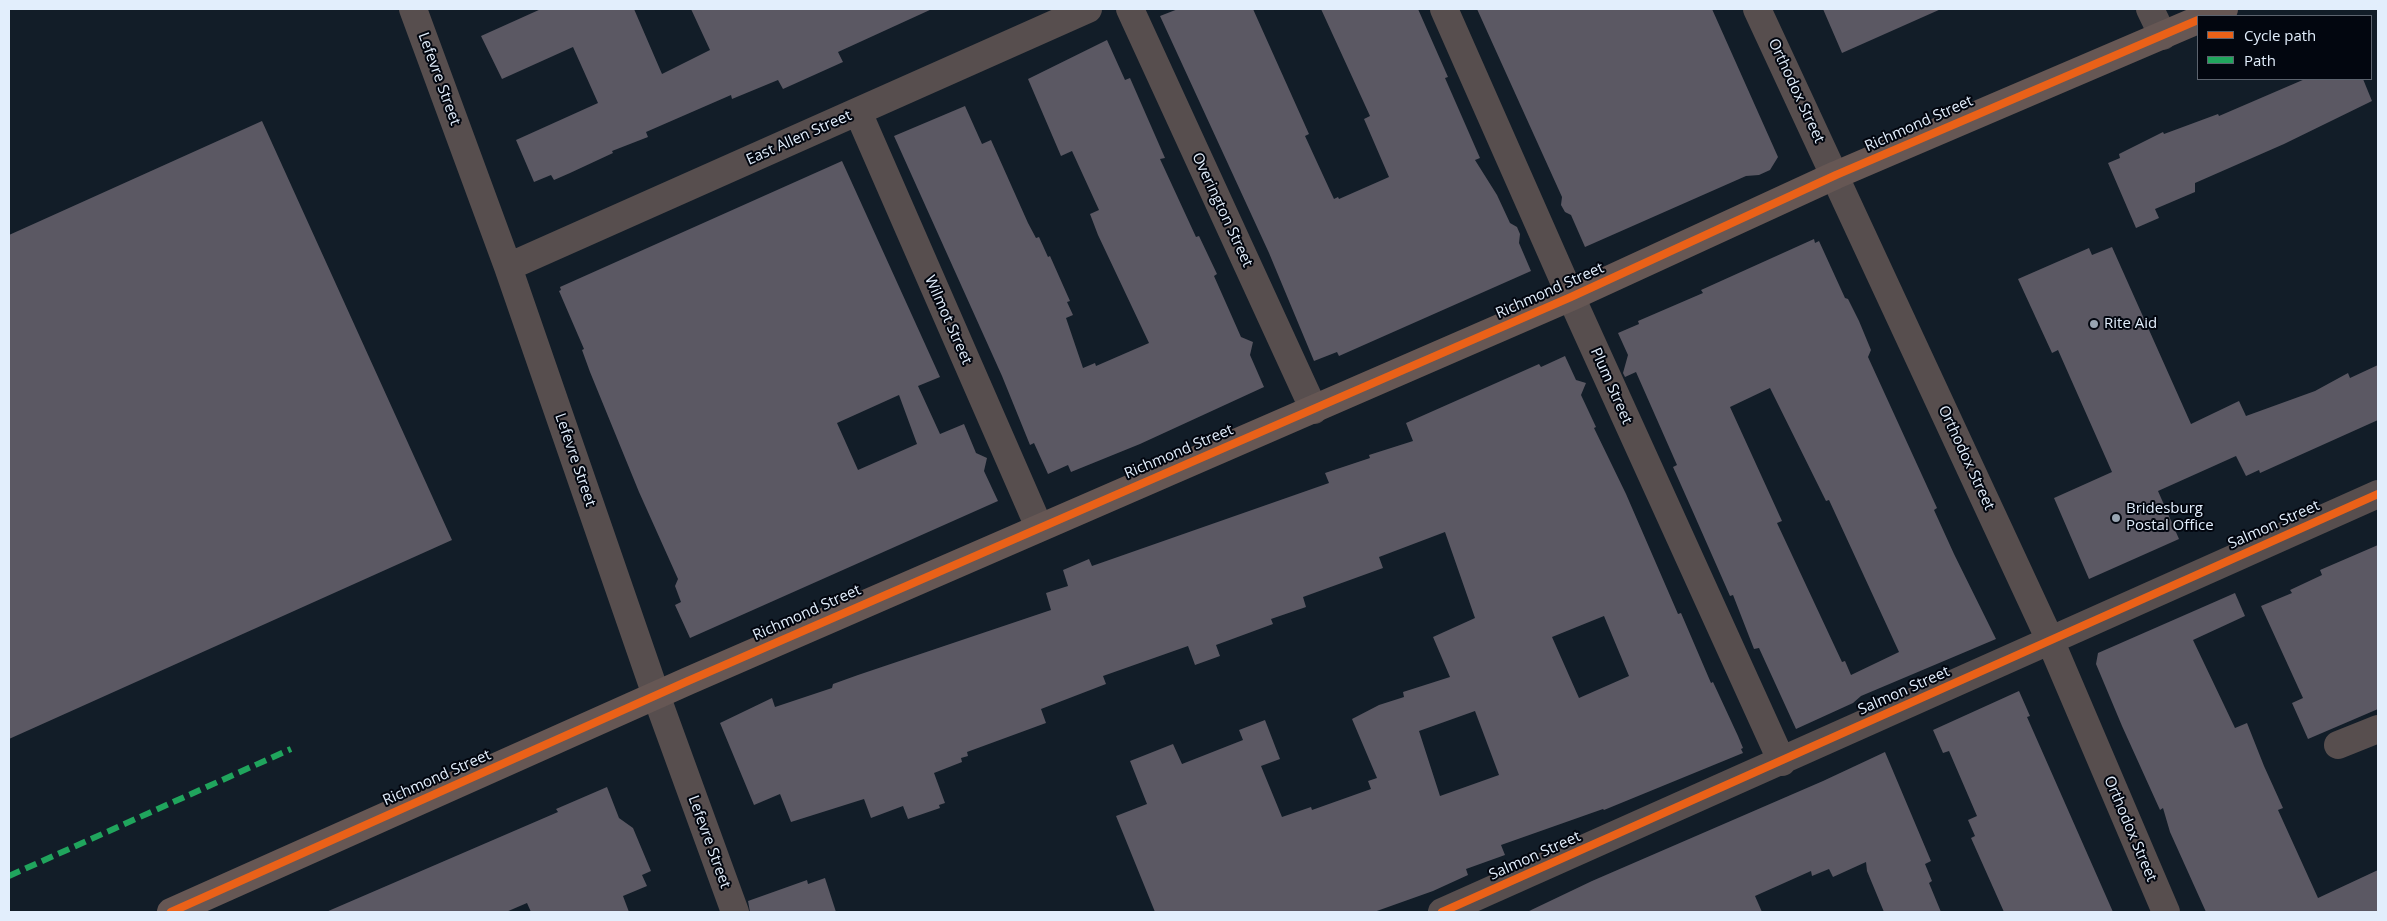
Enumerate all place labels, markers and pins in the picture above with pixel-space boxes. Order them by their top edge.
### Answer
place label: Rite Aid [2104,315,2157,333]
marker: Rite Aid [2088,318,2100,330]
place label: Bridesburg Postal Office [2126,500,2214,535]
marker: Bridesburg Postal Office [2110,512,2122,524]

